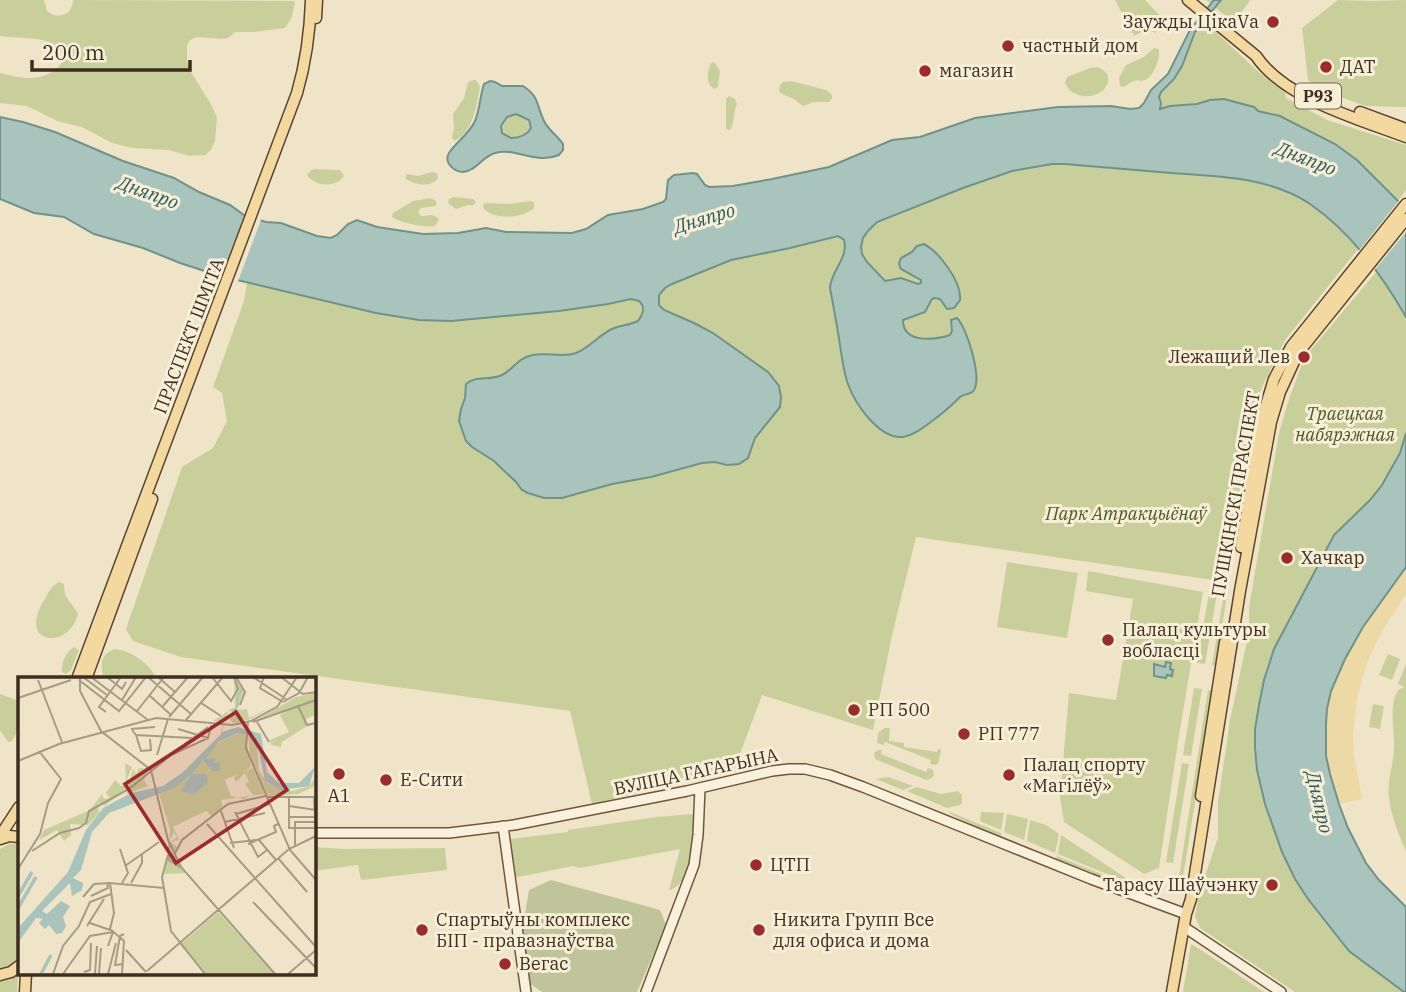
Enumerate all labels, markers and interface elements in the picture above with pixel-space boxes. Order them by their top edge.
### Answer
place label: Заужды ЦікаVа [1123,10,1259,33]
marker: Заужды ЦікаVа [1265,14,1281,30]
scale bar [32,28,189,72]
place label: частный дом [1022,34,1139,57]
text: 200 m [42,38,105,66]
marker: частный дом [1000,38,1016,54]
place label: ДАТ [1340,55,1376,78]
place label: магазин [939,59,1014,82]
marker: ДАТ [1318,59,1334,75]
marker: магазин [917,63,933,79]
road number: Р93 [1295,83,1341,108]
water label: Дняпро [1270,135,1340,181]
water label: Дняпро [112,169,182,214]
water label: Дняпро [668,197,738,239]
street label: ПРАСПЕКТ ШМІТА [148,254,229,417]
place label: Лежащий Лев [1168,345,1290,368]
marker: Лежащий Лев [1296,349,1312,365]
street label: ПУШКІНСКІ ПРАСПЕКТ [1206,389,1265,599]
park label: Траецкая набярэжная [1295,402,1395,446]
park label: Парк Атракцыёнаў [1045,502,1208,525]
place label: Хачкар [1301,546,1365,569]
marker: Хачкар [1279,550,1295,566]
place label: Палац культуры вобласці [1122,618,1267,662]
marker: Палац культуры вобласці [1100,632,1116,648]
inset map [18,677,315,974]
place label: РП 500 [868,698,930,721]
marker: РП 500 [846,702,862,718]
place label: РП 777 [978,722,1040,745]
marker: РП 777 [956,726,972,742]
street label: ВУЛІЦА ГАГАРЫНА [612,743,781,800]
place label: Палац спорту «Магілёў» [1023,753,1146,797]
marker: A1 [331,766,347,782]
water label: Дняпро [1301,766,1339,836]
marker: Палац спорту «Магілёў» [1001,767,1017,783]
place label: Е-Сити [400,768,463,791]
marker: Е-Сити [378,772,394,788]
place label: A1 [327,784,351,807]
place label: ЦТП [770,853,810,876]
marker: ЦТП [748,857,764,873]
place label: Тарасу Шаўчэнку [1103,873,1258,896]
marker: Тарасу Шаўчэнку [1264,877,1280,893]
place label: Спартыўны комплекс БІП - правазнаўства [436,908,630,952]
place label: Никита Групп Все для офиса и дома [773,908,934,952]
marker: Спартыўны комплекс БІП - правазнаўства [414,922,430,938]
marker: Никита Групп Все для офиса и дома [751,922,767,938]
place label: Вегас [519,952,569,975]
marker: Вегас [497,956,513,972]

